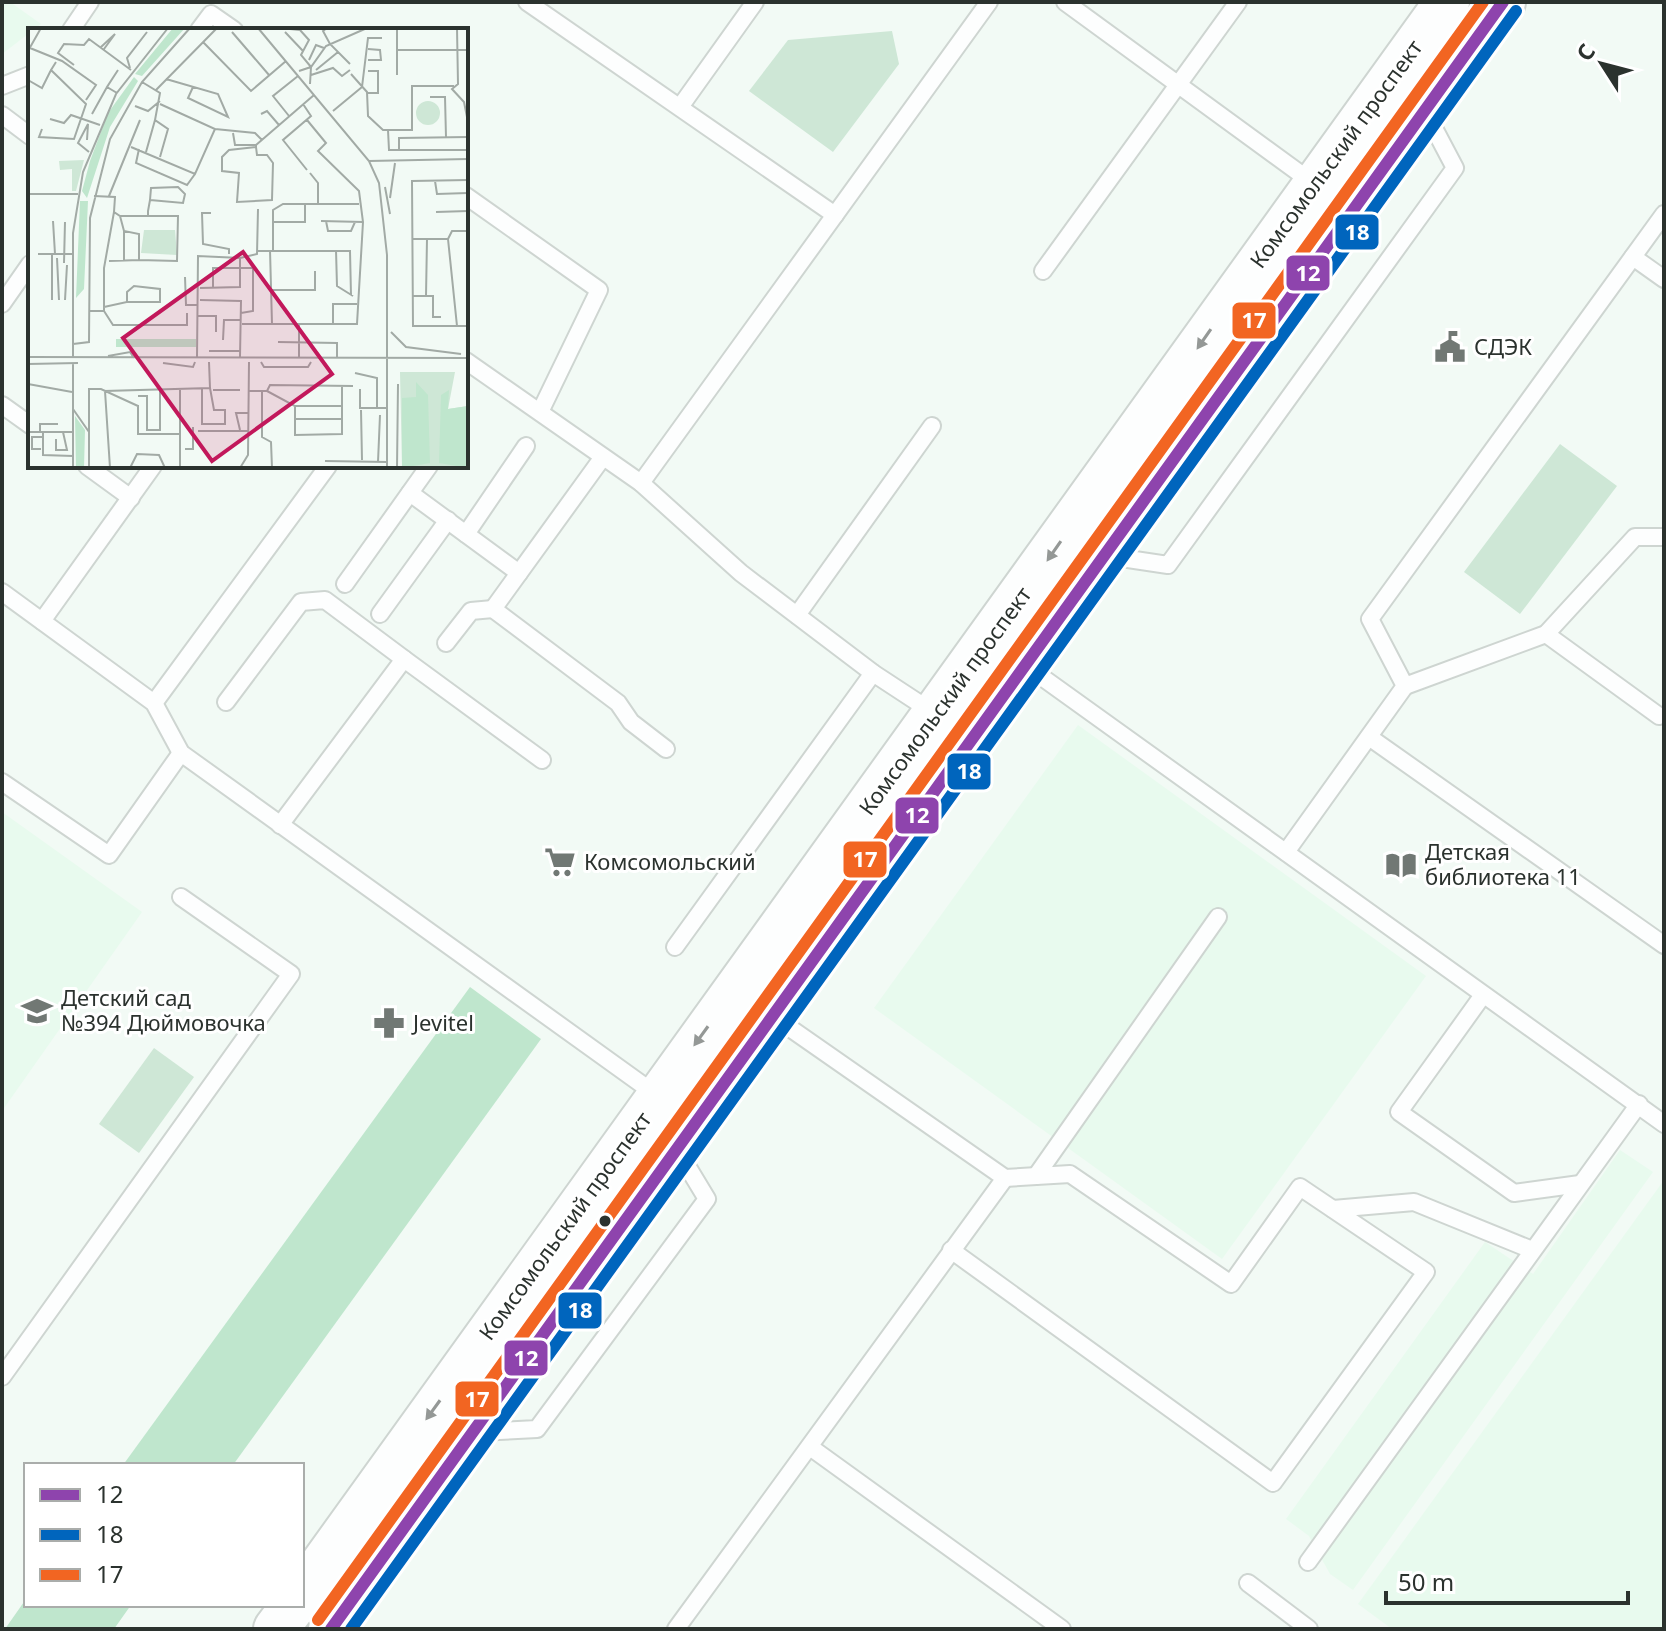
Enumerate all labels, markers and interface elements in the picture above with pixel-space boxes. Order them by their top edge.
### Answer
north arrow [1562,24,1642,104]
inset map [28,28,468,468]
street label: Комсомольский проспект [1242,33,1428,274]
text: С [1569,37,1601,66]
line badge: 18 [1334,213,1380,251]
text: 18 [1344,216,1370,246]
line badge: 12 [1285,254,1331,292]
text: 12 [1295,257,1321,287]
line badge: 17 [1231,301,1277,340]
text: 17 [1241,304,1267,334]
one-way arrow [1197,328,1212,349]
public building icon: СДЭК [1433,330,1467,364]
place label: СДЭК [1474,331,1532,361]
one-way arrow [1046,540,1062,561]
street label: Комсомольский проспект [851,580,1037,821]
line badge: 18 [946,752,992,791]
text: 18 [956,755,982,785]
line badge: 12 [894,796,940,835]
text: 12 [904,799,930,829]
place label: Детская библиотека 11 [1425,836,1581,891]
line badge: 17 [842,840,888,879]
text: 17 [852,843,878,873]
supermarket icon: Комсомольский [543,845,577,879]
place label: Комсомольский [584,846,756,876]
library icon: Детская библиотека 11 [1384,848,1418,882]
place label: Детский сад №394 Дюймовочка [61,982,266,1037]
school or university icon: Детский сад №394 Дюймовочка [20,994,54,1028]
pharmacy icon: Jevitel [372,1006,406,1040]
place label: Jevitel [411,1007,474,1037]
one-way arrow [693,1025,709,1047]
street label: Комсомольский проспект [471,1105,657,1346]
unlabelled marker [597,1213,613,1229]
line badge: 18 [557,1291,603,1330]
text: 18 [567,1294,593,1324]
line badge: 12 [503,1339,549,1377]
text: 12 [513,1342,539,1372]
line badge: 17 [454,1380,500,1418]
text: 17 [464,1383,490,1413]
one-way arrow [425,1399,441,1421]
legend [24,1463,304,1607]
text: 12 [96,1477,123,1510]
text: 18 [96,1517,123,1550]
scale bar [1386,1555,1628,1605]
text: 17 [96,1557,123,1590]
text: 50 m [1398,1565,1454,1598]

